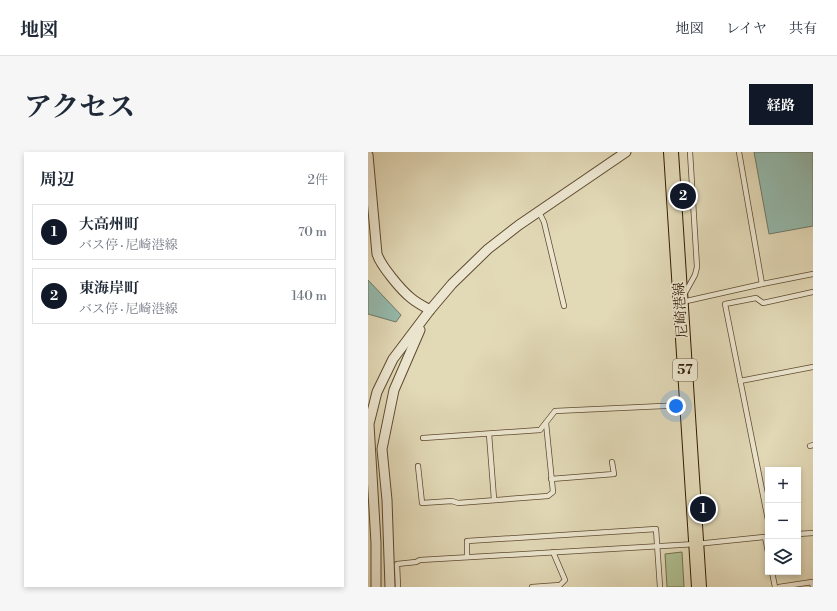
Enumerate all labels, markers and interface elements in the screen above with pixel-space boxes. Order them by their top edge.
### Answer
text: 地図 [20,18,58,42]
text: 地図 [676,20,704,38]
text: レイヤ [726,20,767,38]
text: 共有 [789,20,817,38]
button: 経路 [749,84,813,125]
text: アクセス [24,90,135,125]
text: 周辺 [40,169,74,191]
text: 2件 [308,172,328,188]
pin: 2 [670,181,696,211]
text: 大高州町 [79,215,139,234]
text: 1 [51,224,57,240]
text: 70 m [298,224,327,240]
text: バス停 · 尼崎港線 [79,237,178,253]
text: 東海岸町 [79,279,139,298]
street label: 尼崎港線 [670,281,692,339]
text: 2 [50,288,58,304]
text: 140 m [291,288,327,304]
text: バス停 · 尼崎港線 [79,301,178,317]
road number: 57 [673,359,697,381]
your location [666,396,686,416]
map controls [765,467,801,575]
button: + [765,467,801,503]
pin: 1 [690,494,716,524]
button: − [765,503,801,539]
button: layers [765,539,801,575]

